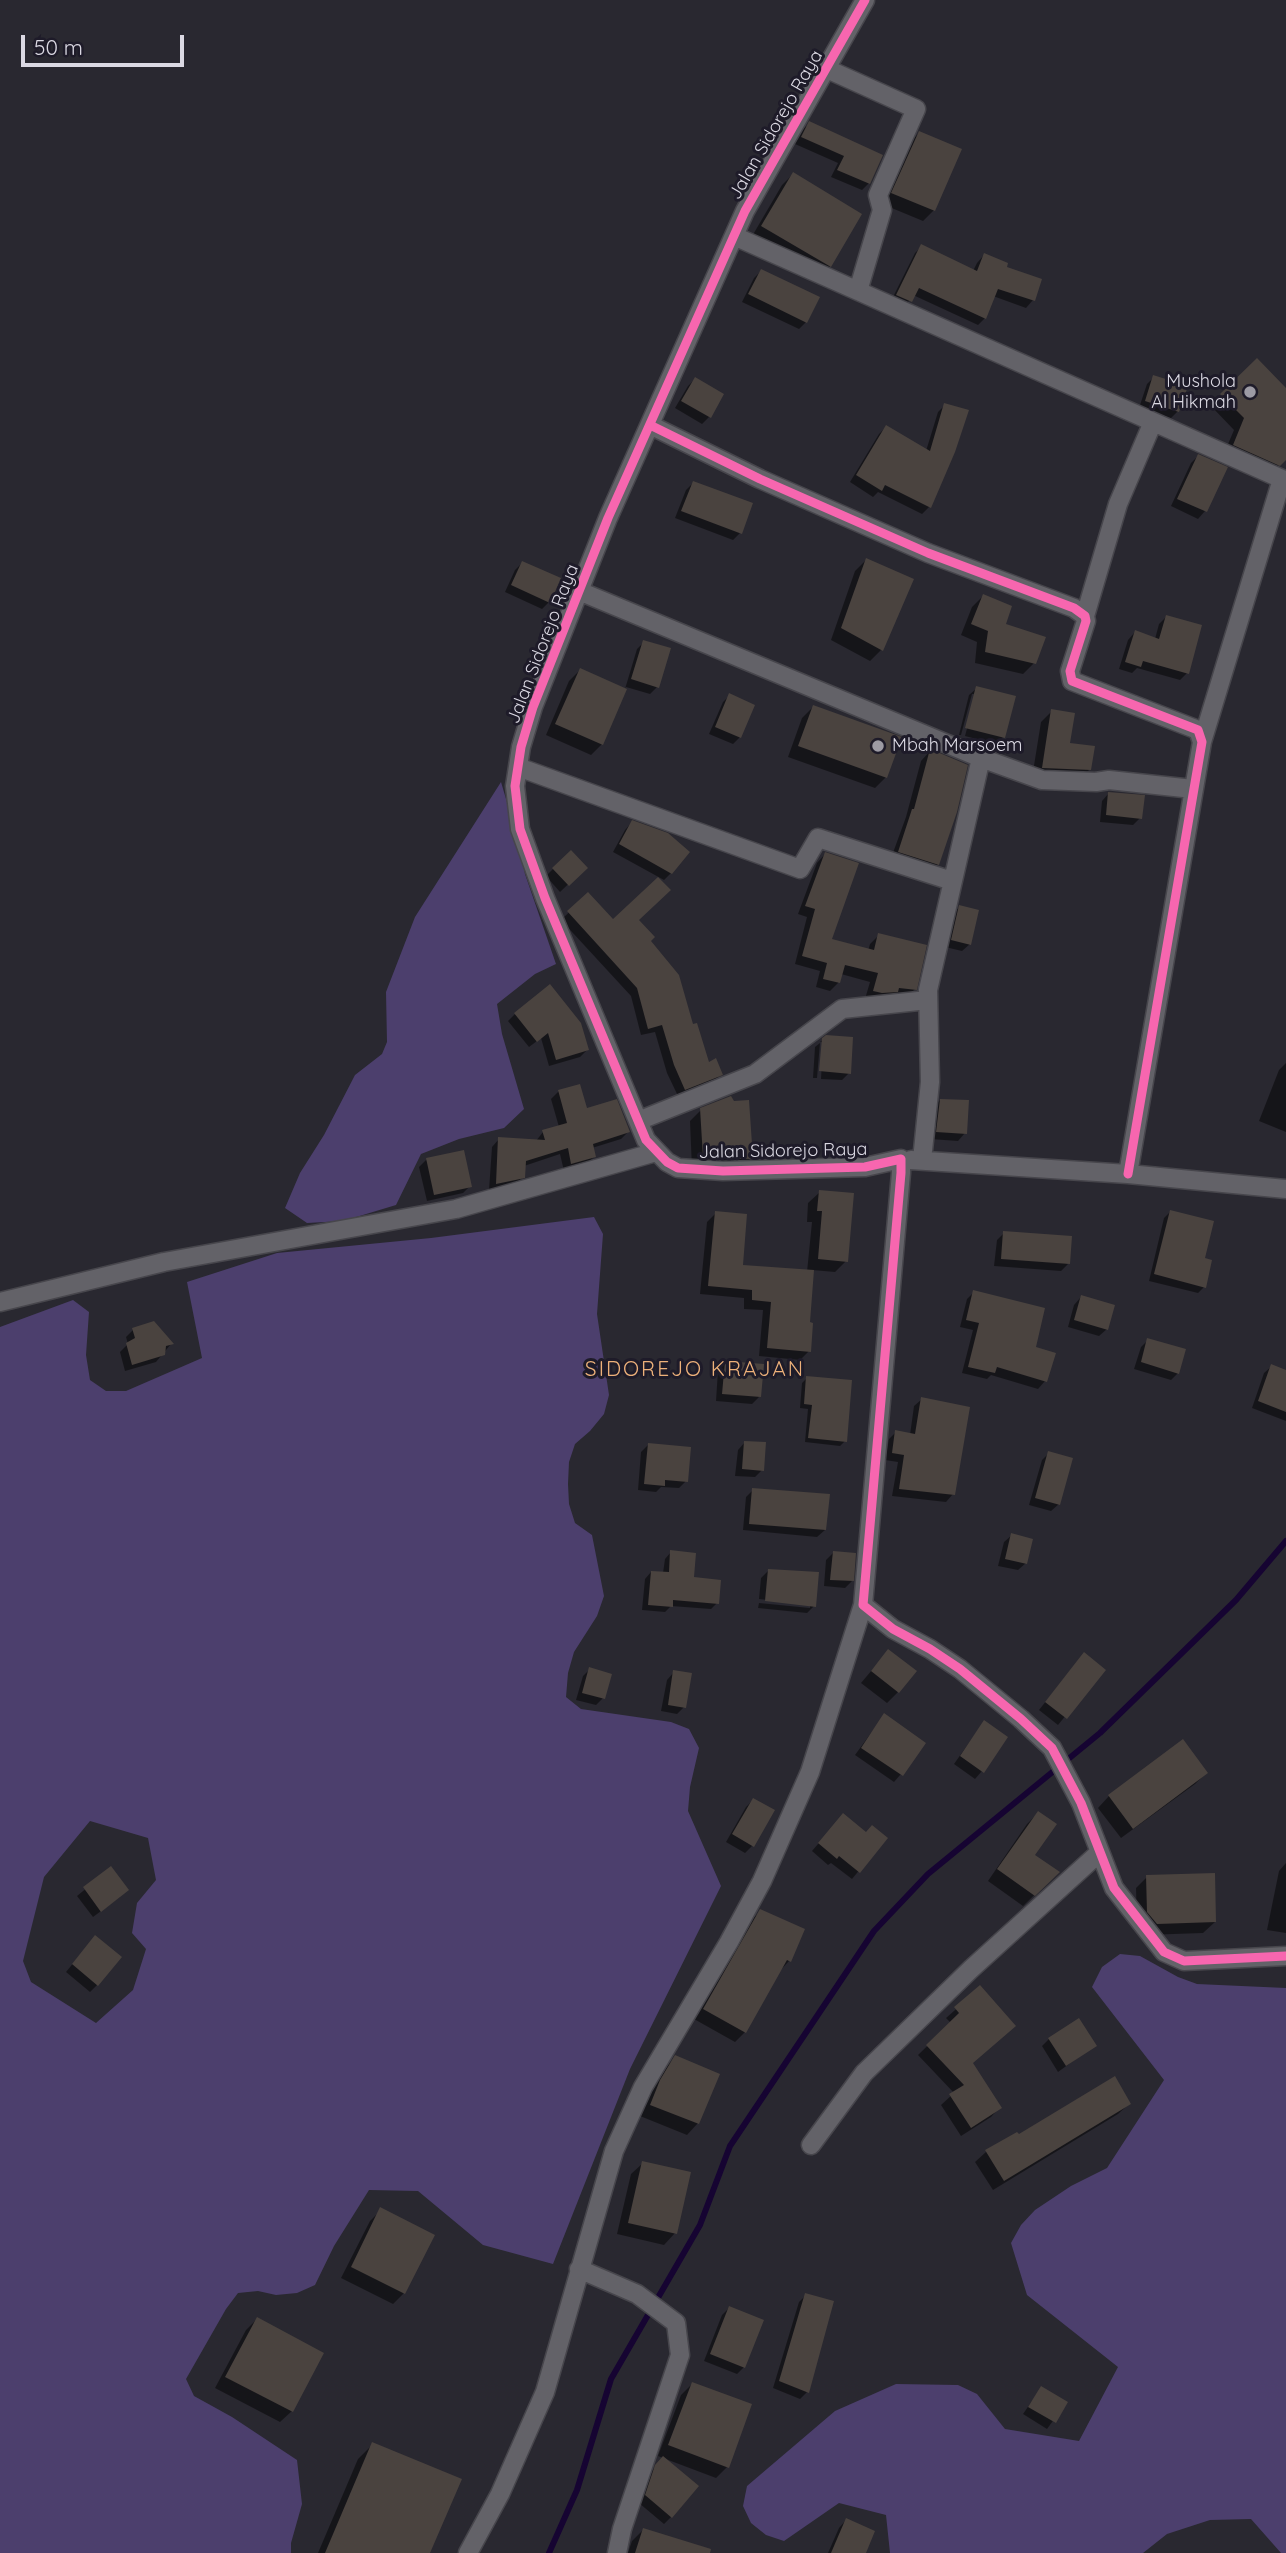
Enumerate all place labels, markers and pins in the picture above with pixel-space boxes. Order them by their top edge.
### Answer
place label: Mushola Al Hikmah [1151,371,1236,414]
marker: Mushola Al Hikmah [1242,384,1258,400]
place label: Mbah Marsoem [892,735,1022,757]
marker: Mbah Marsoem [870,738,886,754]

